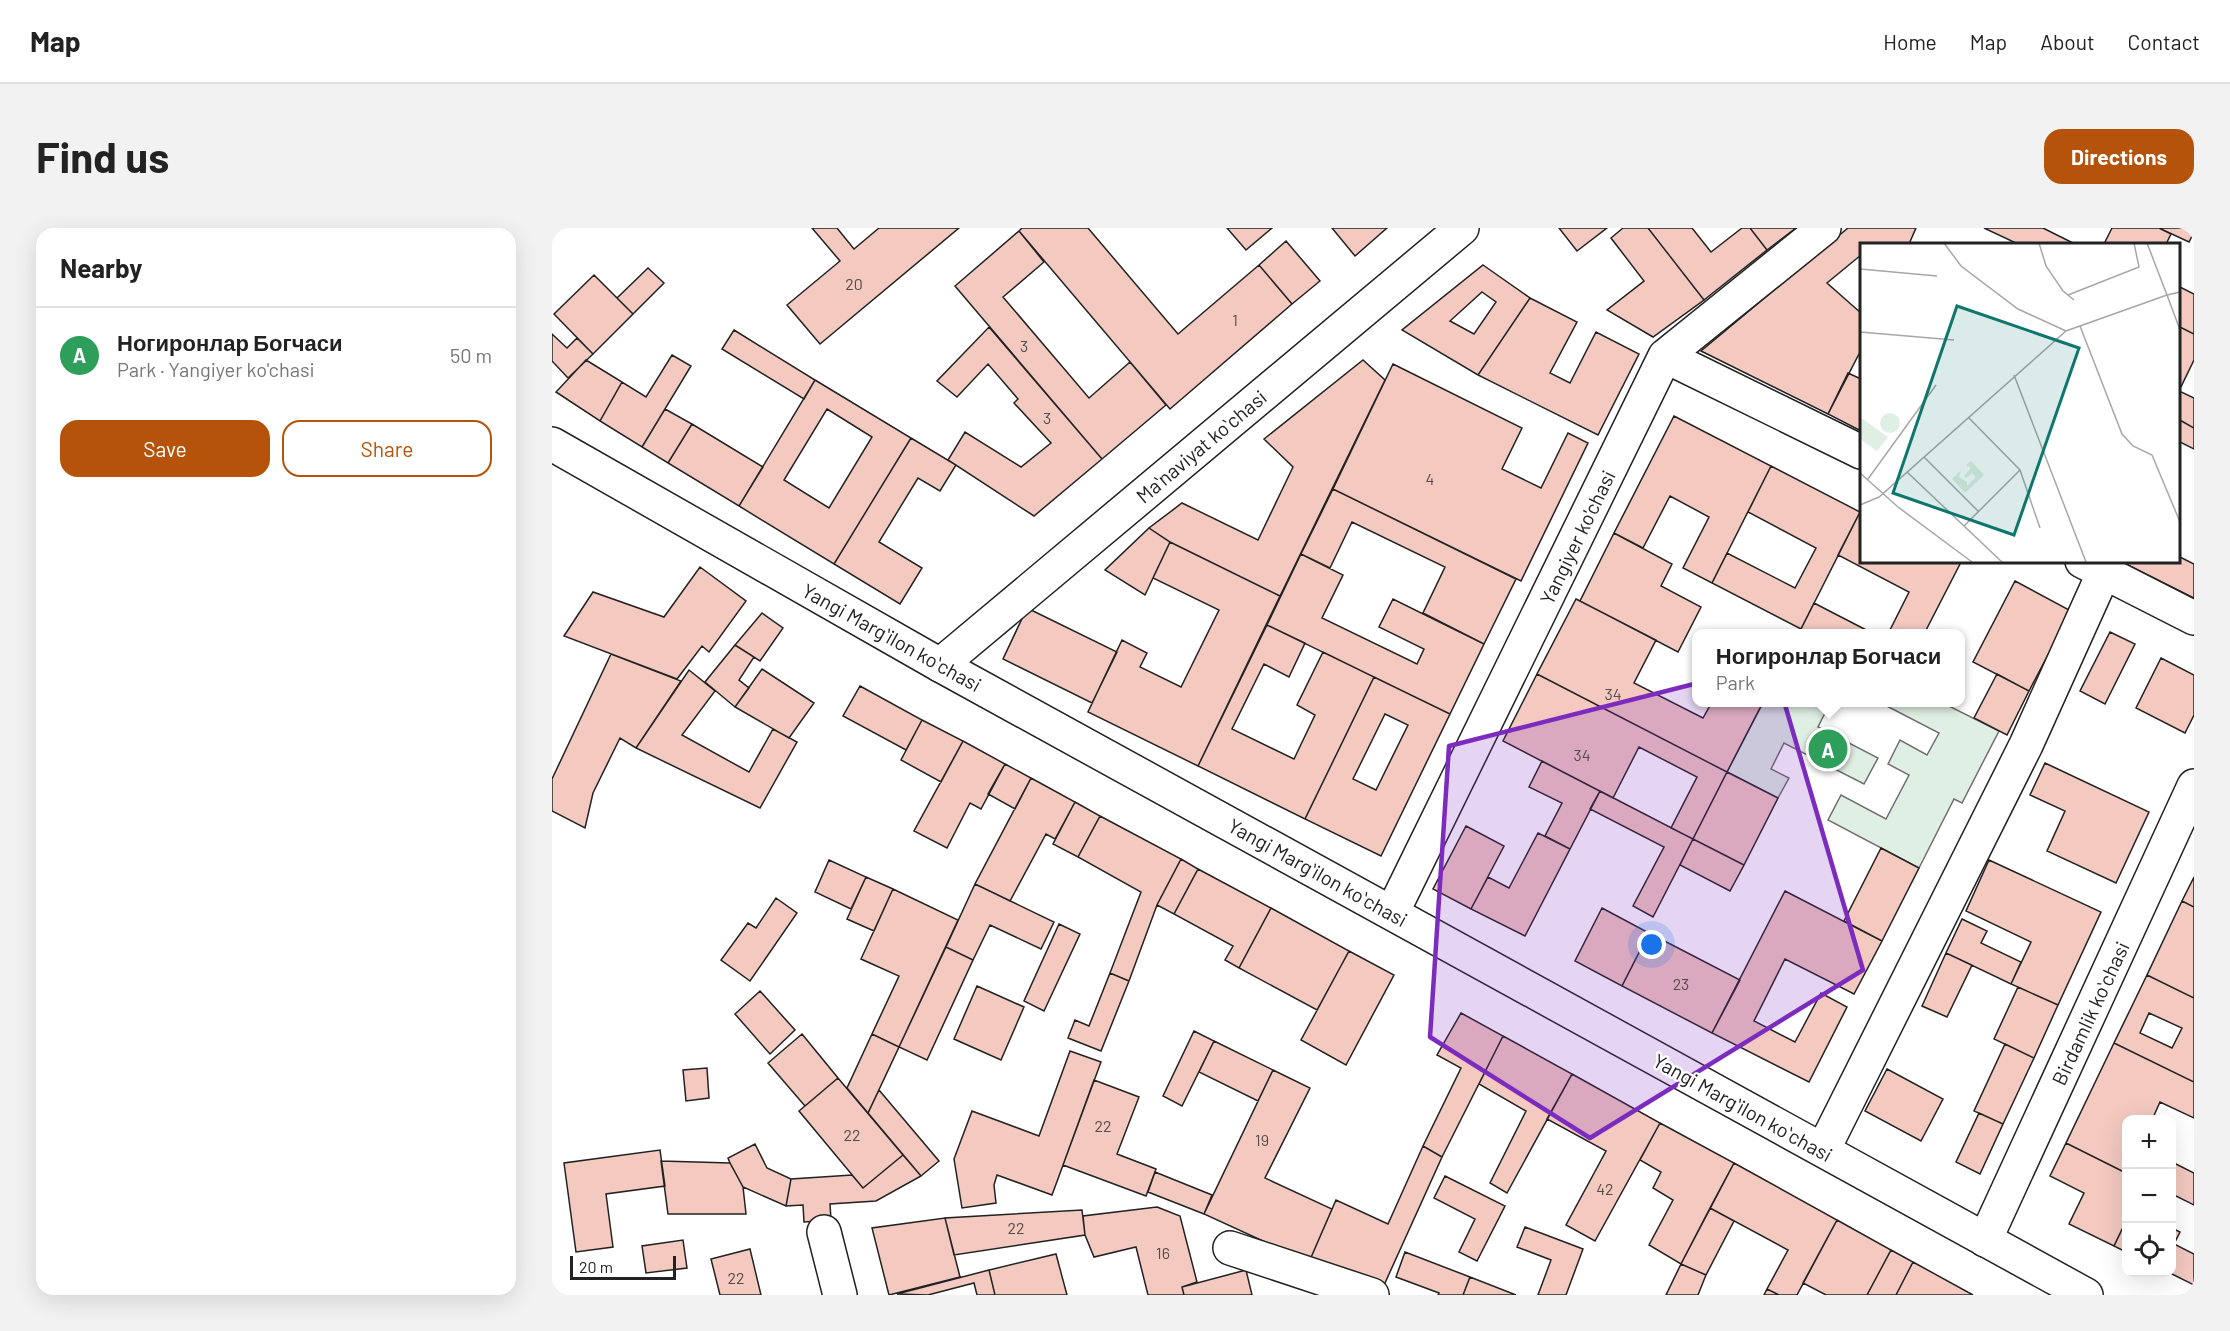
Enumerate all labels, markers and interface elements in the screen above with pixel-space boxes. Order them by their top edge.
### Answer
text: Map [30,24,81,58]
text: Home [1883,29,1937,54]
text: Map [1970,29,2007,54]
text: About [2040,29,2095,54]
text: Contact [2128,29,2200,54]
button: Directions [2044,129,2194,184]
text: Find us [36,131,169,181]
inset map [1860,243,2179,562]
text: Nearby [60,252,142,283]
house number: 20 [845,274,863,293]
house number: 1 [1232,310,1238,329]
text: Ногиронлар Богчаси [117,329,342,355]
house number: 3 [1020,336,1028,355]
text: A [73,343,86,367]
text: 50 m [450,343,492,367]
text: Park · Yangiyer ko'chasi [117,357,315,381]
street label: Maʻnaviyat koʻchasi [1131,385,1271,507]
house number: 3 [1043,408,1051,427]
button: Save [60,420,270,477]
button: Share [282,420,492,477]
street label: Yangiyer ko'chasi [1534,466,1620,608]
house number: 4 [1426,469,1434,488]
street label: Yangi Margʻilon koʻchasi [798,578,986,696]
popup [1692,629,1965,707]
text: Ногиронлар Богчаси [1716,642,1941,668]
text: Park [1716,670,1755,694]
house number: 34 [1604,684,1622,703]
pin: A [1808,726,1848,772]
house number: 34 [1573,745,1591,764]
street label: Yangi Margʻilon koʻchasi [1224,813,1412,931]
your location [1637,930,1666,959]
street label: Birdamlik koʻchasi [2046,937,2134,1089]
house number: 23 [1673,974,1689,993]
street label: Yangi Margʻilon koʻchasi [1649,1048,1837,1166]
map controls [2122,1115,2176,1277]
button: + [2122,1115,2176,1169]
house number: 22 [1094,1116,1112,1135]
house number: 22 [843,1125,861,1144]
house number: 19 [1255,1130,1269,1149]
button: − [2122,1169,2176,1223]
house number: 42 [1596,1179,1614,1198]
house number: 22 [1007,1218,1025,1237]
button: locate [2122,1223,2176,1277]
house number: 16 [1156,1243,1170,1262]
scale bar [570,1253,676,1280]
text: 20 m [579,1257,613,1276]
house number: 22 [727,1268,745,1287]

